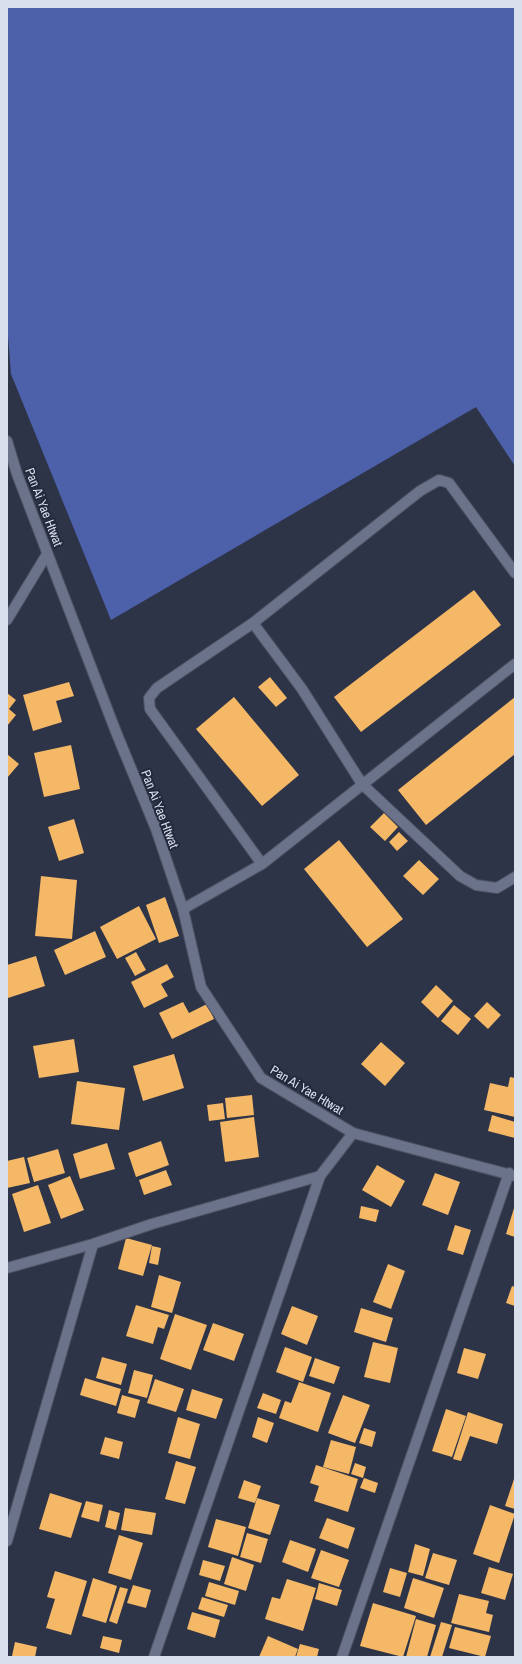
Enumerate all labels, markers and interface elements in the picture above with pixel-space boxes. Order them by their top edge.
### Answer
street label: Pan Ai Yae Htwat [21,465,67,549]
street label: Pan Ai Yae Htwat [137,767,183,851]
street label: Pan Ai Yae Htwat [267,1061,347,1119]

